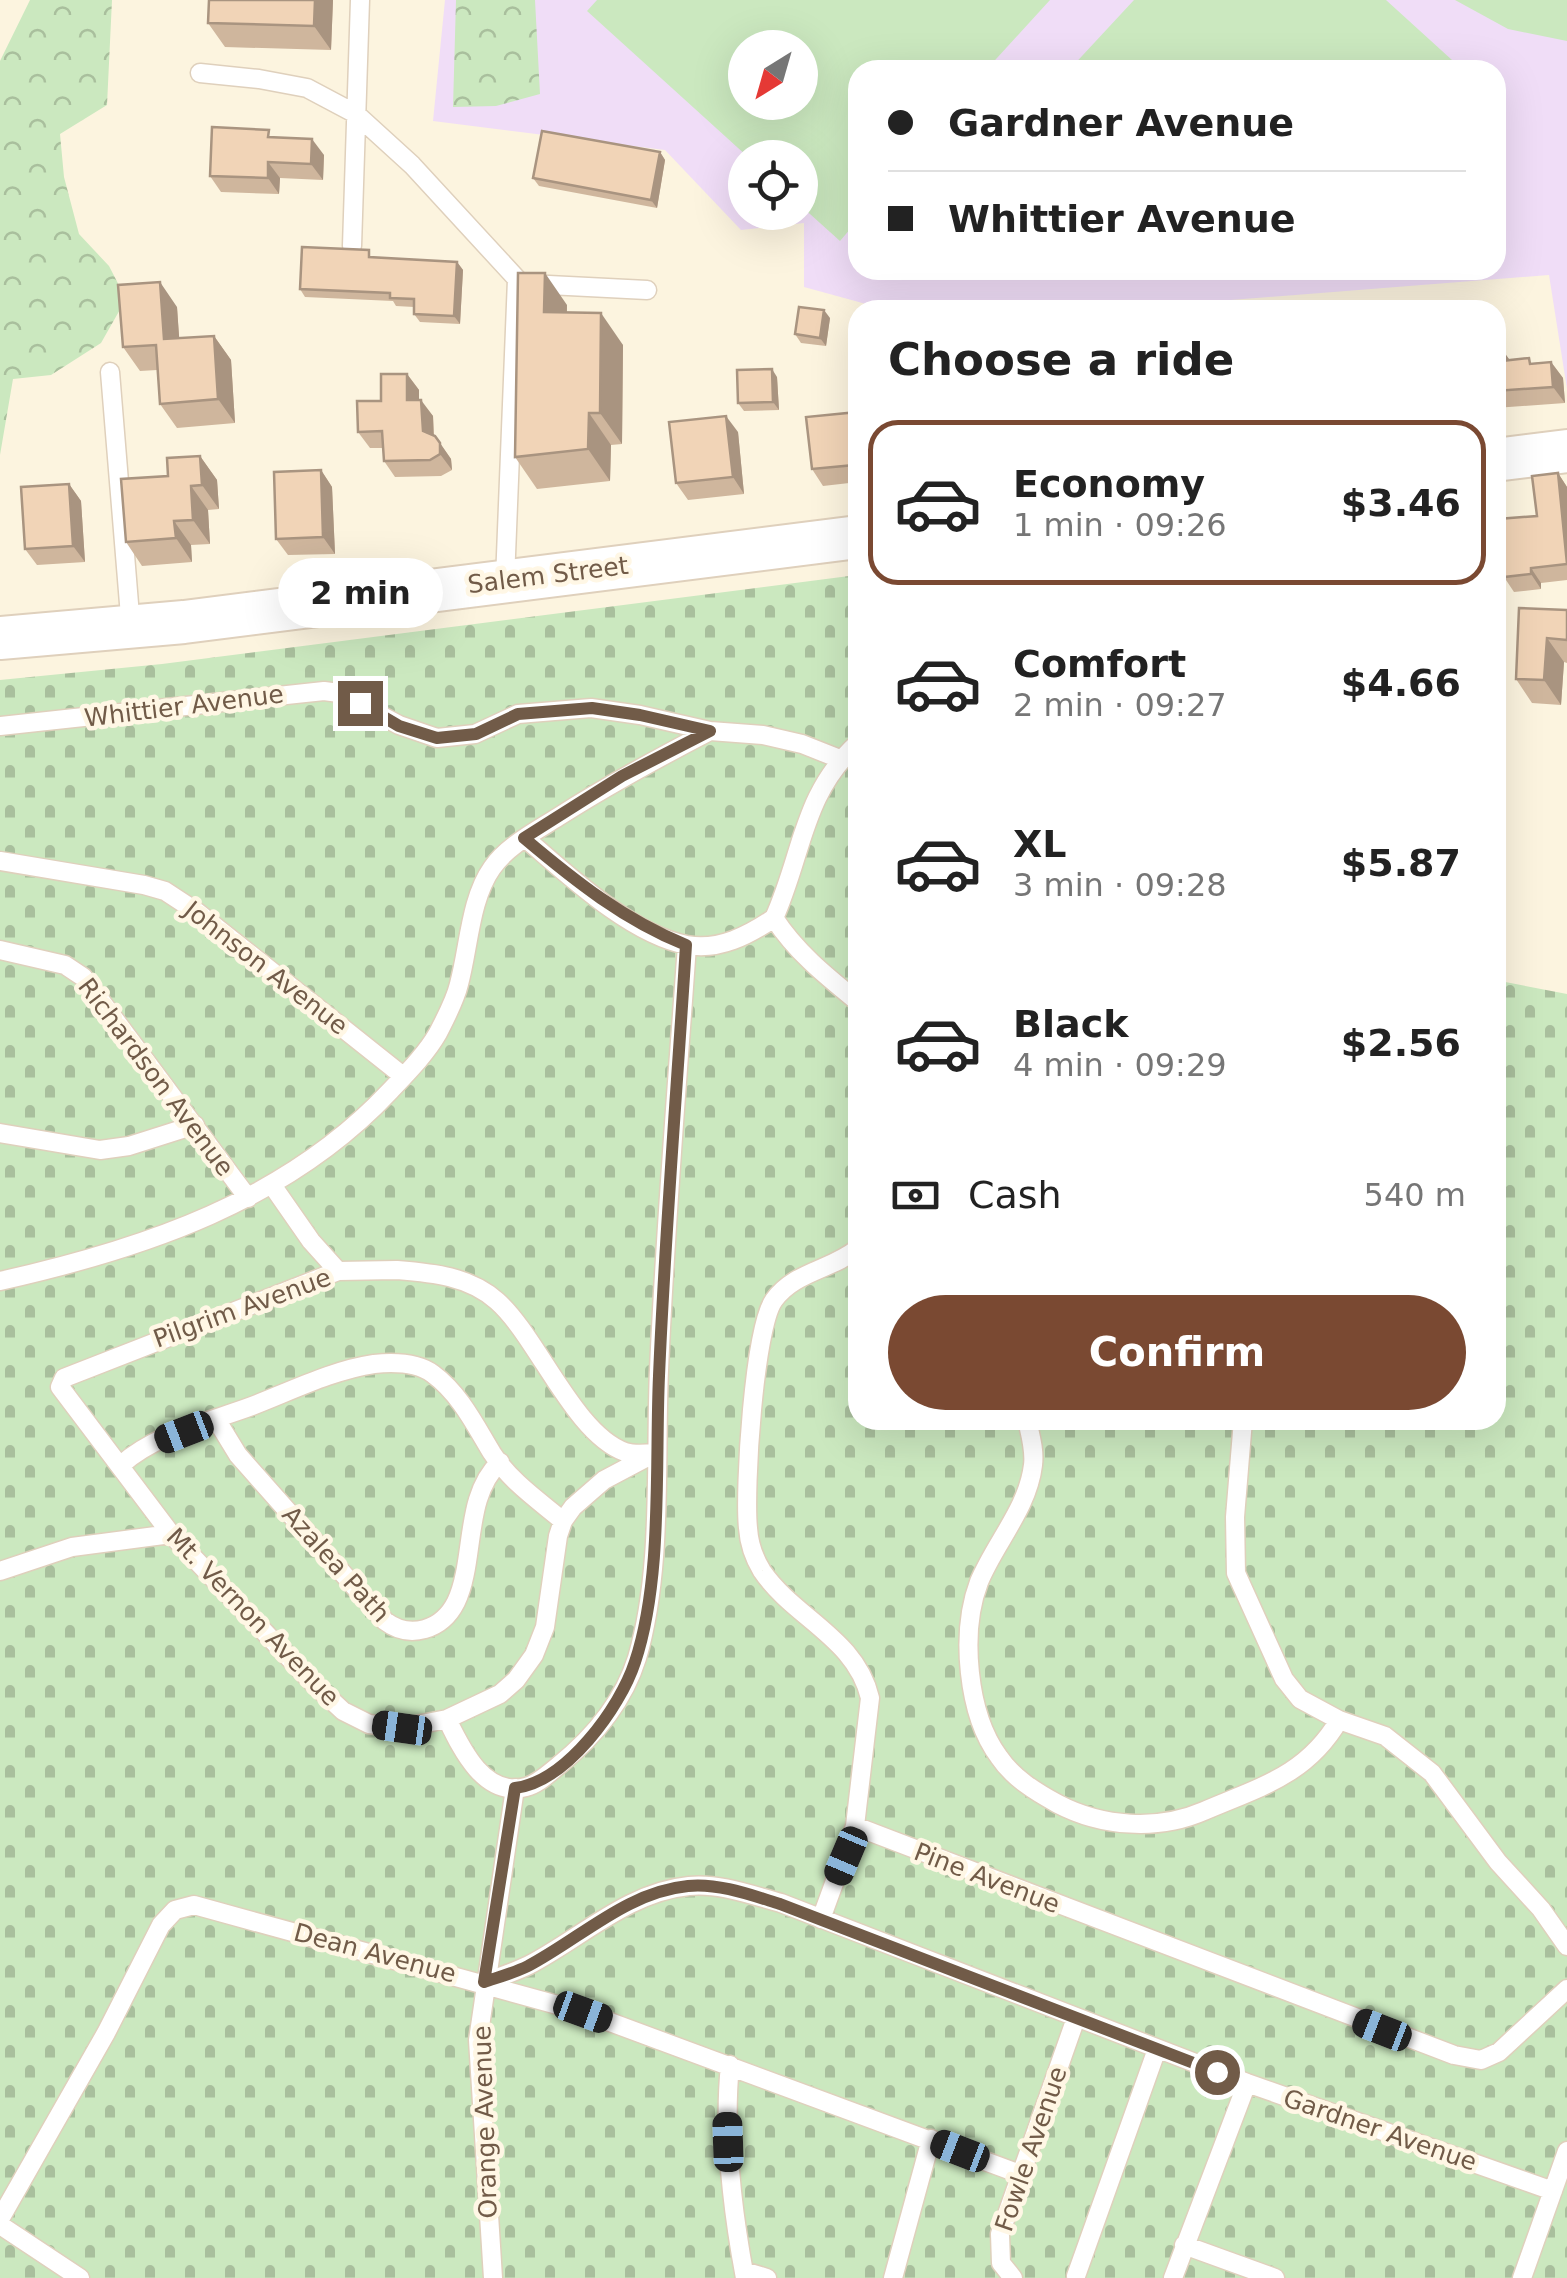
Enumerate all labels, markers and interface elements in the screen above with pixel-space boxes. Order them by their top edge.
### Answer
north arrow [728,30,818,120]
map controls [728,30,818,230]
text: Gardner Avenue [948,101,1294,145]
button: locate [728,140,818,230]
text: Whittier Avenue [948,197,1296,241]
text: Choose a ride [888,333,1234,386]
icon: car [893,458,983,548]
text: Economy [1013,462,1205,506]
text: $3.46 [1341,481,1461,525]
text: 1 min · 09:26 [1013,506,1227,544]
street label: Salem Street [466,551,630,599]
callout: 2 min [278,558,442,628]
text: 2 min [310,574,411,612]
icon: car [893,638,983,728]
text: Comfort [1013,642,1186,686]
text: $4.66 [1341,661,1461,705]
street label: Whittier Avenue [83,679,285,733]
route end [338,681,383,726]
text: 2 min · 09:27 [1013,686,1227,724]
icon: car [893,818,983,908]
text: XL [1013,822,1067,866]
text: $5.87 [1341,841,1461,885]
text: 3 min · 09:28 [1013,866,1227,904]
street label: Johnson Avenue [177,894,353,1041]
street label: Richardson Avenue [72,972,240,1182]
icon: car [893,998,983,1088]
text: Black [1013,1002,1128,1046]
text: $2.56 [1341,1021,1461,1065]
text: 4 min · 09:29 [1013,1046,1227,1084]
icon: cash [888,1168,943,1223]
text: Cash [968,1173,1062,1217]
text: 540 m [1364,1176,1466,1214]
street label: Pilgrim Avenue [149,1262,335,1354]
button: Confirm [888,1295,1466,1410]
car [151,1407,217,1457]
street label: Azalea Path [276,1500,396,1628]
street label: Mt. Vernon Avenue [161,1522,345,1712]
car [370,1709,434,1747]
car [820,1823,872,1889]
street label: Pine Avenue [910,1837,1064,1919]
street label: Dean Avenue [291,1917,459,1989]
car [550,1988,616,2036]
car [1349,2005,1415,2055]
street label: Orange Avenue [467,2025,503,2219]
route start [1195,2050,1240,2095]
street label: Fowle Avenue [989,2063,1073,2235]
street label: Gardner Avenue [1279,2083,1481,2177]
car [712,2111,744,2173]
car [927,2126,993,2176]

